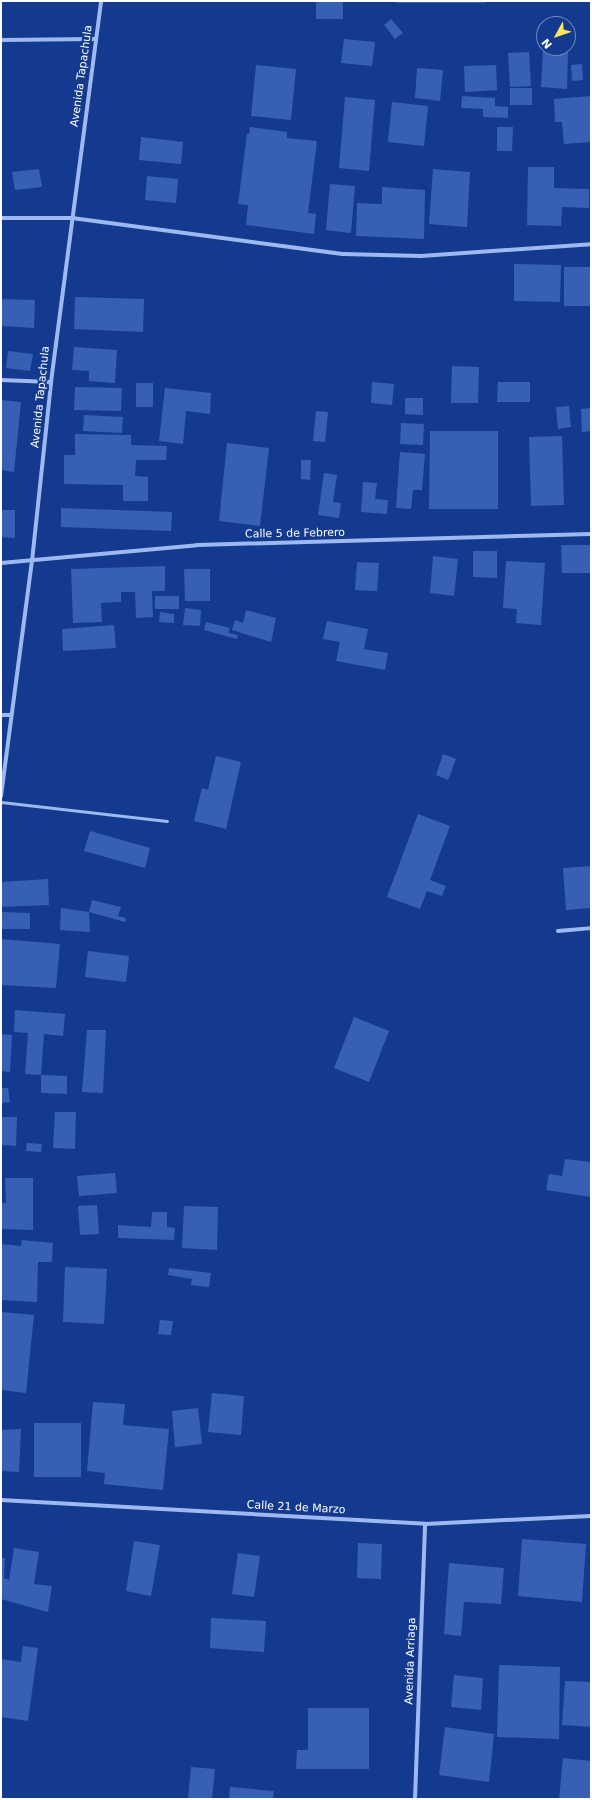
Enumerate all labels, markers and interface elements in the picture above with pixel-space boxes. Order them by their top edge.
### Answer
north arrow [536,16,576,56]
street label: Avenida Tapachula [68,24,96,128]
text: N [539,36,555,51]
street label: Avenida Tapachula [29,345,53,449]
street label: Calle 5 de Febrero [245,527,345,541]
street label: Calle 21 de Marzo [246,1499,346,1517]
street label: Avenida Arriaga [403,1617,419,1705]

